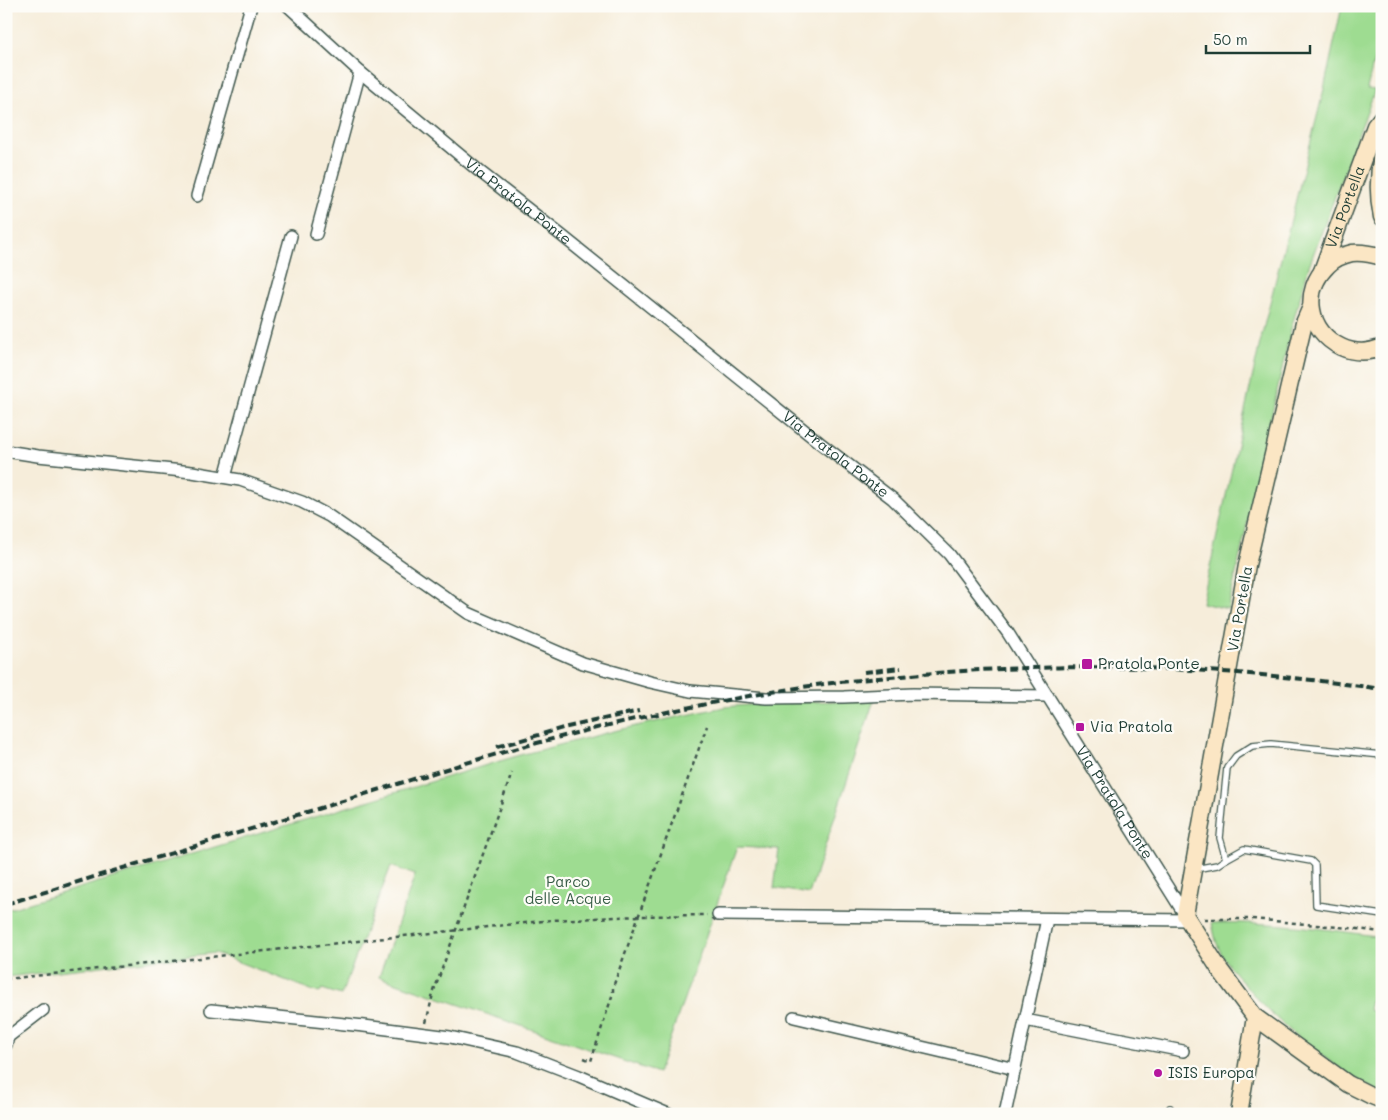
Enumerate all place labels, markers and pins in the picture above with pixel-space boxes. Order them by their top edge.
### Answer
place label: Pratola Ponte [1098,653,1200,673]
marker: Pratola Ponte [1080,657,1094,671]
place label: Via Pratola [1090,716,1173,736]
marker: Via Pratola [1074,721,1086,733]
place label: ISIS Europa [1168,1062,1255,1082]
marker: ISIS Europa [1152,1067,1164,1079]

